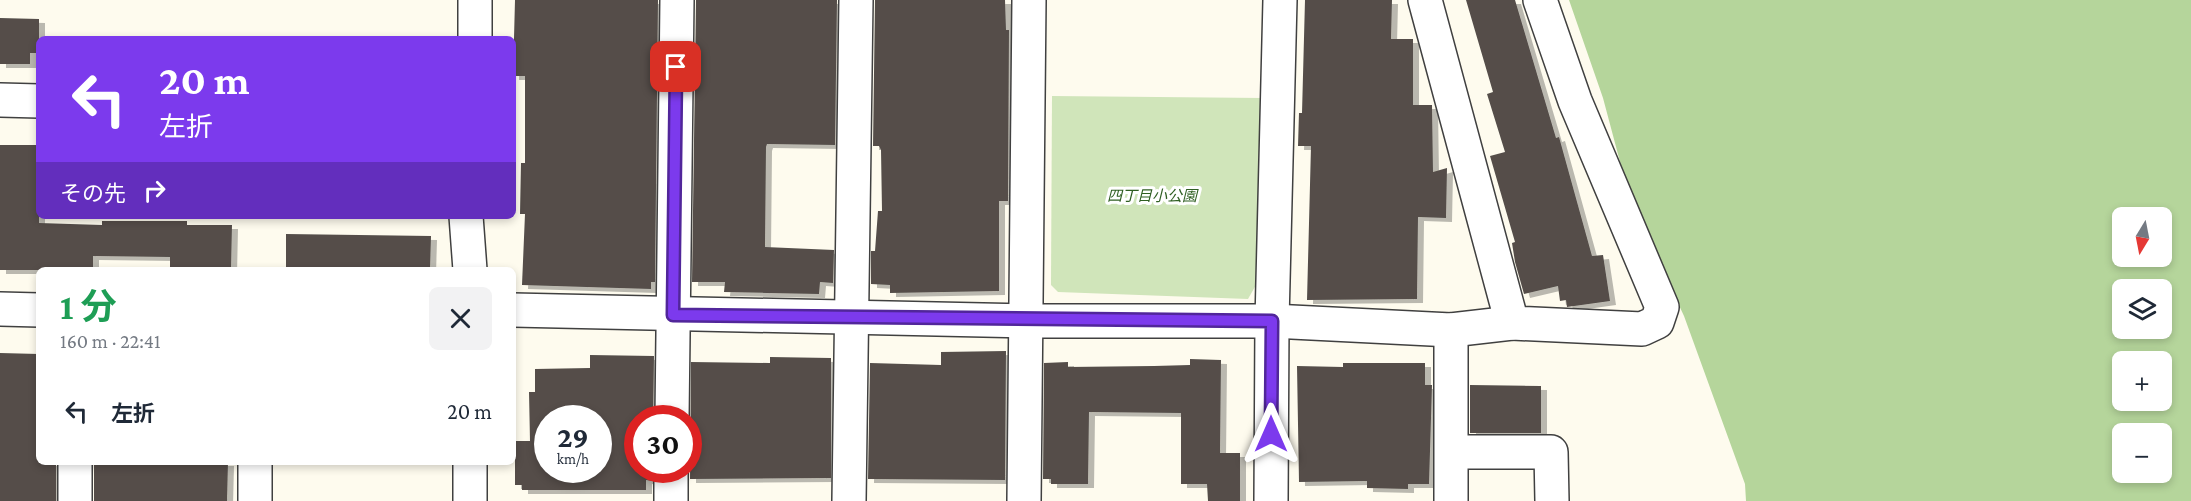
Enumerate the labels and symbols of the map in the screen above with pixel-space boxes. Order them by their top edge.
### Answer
pin [650,41,701,92]
park label: 四丁目小公園 [1107,188,1199,204]
north arrow [2112,207,2172,267]
position arrow [1239,402,1303,466]
speed limit sign: 30 [624,405,702,483]

